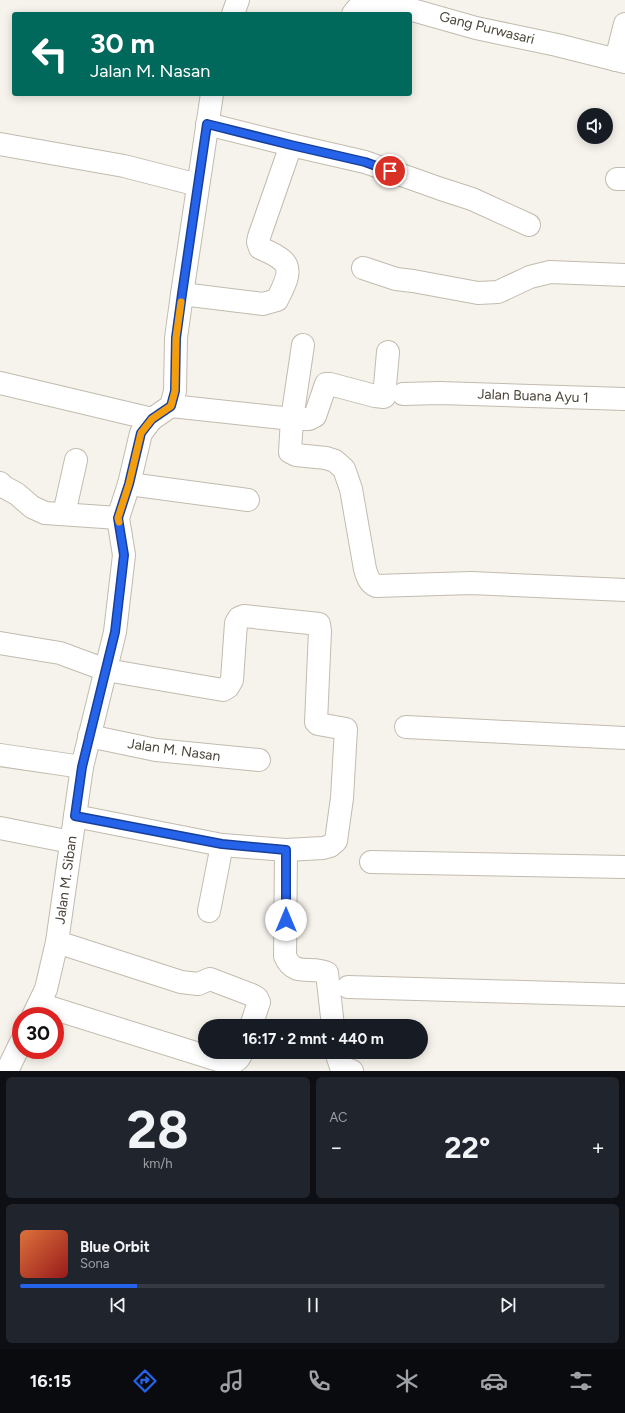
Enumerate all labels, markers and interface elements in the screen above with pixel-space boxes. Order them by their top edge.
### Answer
street label: Gang Purwasari [438,8,536,48]
text: 30 m [90,26,155,60]
icon: left [24,28,76,80]
text: Jalan M. Nasan [90,60,210,82]
map controls [577,108,613,144]
button: sound [577,108,613,144]
pin [373,154,407,188]
icon: arrive [379,160,401,182]
street label: Jalan Buana Ayu 1 [477,386,589,406]
street label: Jalan M. Nasan [127,735,222,765]
street label: Jalan M. Siban [51,835,81,925]
position arrow [265,899,307,941]
speed limit sign: 30 [12,1007,64,1059]
text: 16:17 · 2 mnt · 440 m [242,1030,384,1048]
text: 28 [127,1099,189,1161]
text: AC [330,1110,347,1125]
text: 22° [444,1129,490,1166]
text: − [330,1134,343,1161]
text: + [591,1134,605,1161]
text: km/h [143,1156,173,1171]
text: Blue Orbit [80,1238,150,1256]
text: Sona [80,1256,109,1271]
icon: previous [107,1294,129,1316]
icon: pause [302,1294,324,1316]
icon: next [497,1294,519,1316]
icon: directions [131,1367,159,1395]
icon: music [218,1367,246,1395]
icon: phone [305,1367,333,1395]
icon: climate [393,1367,421,1395]
icon: car [480,1367,508,1395]
icon: filters [567,1367,595,1395]
text: 16:15 [30,1370,71,1392]

